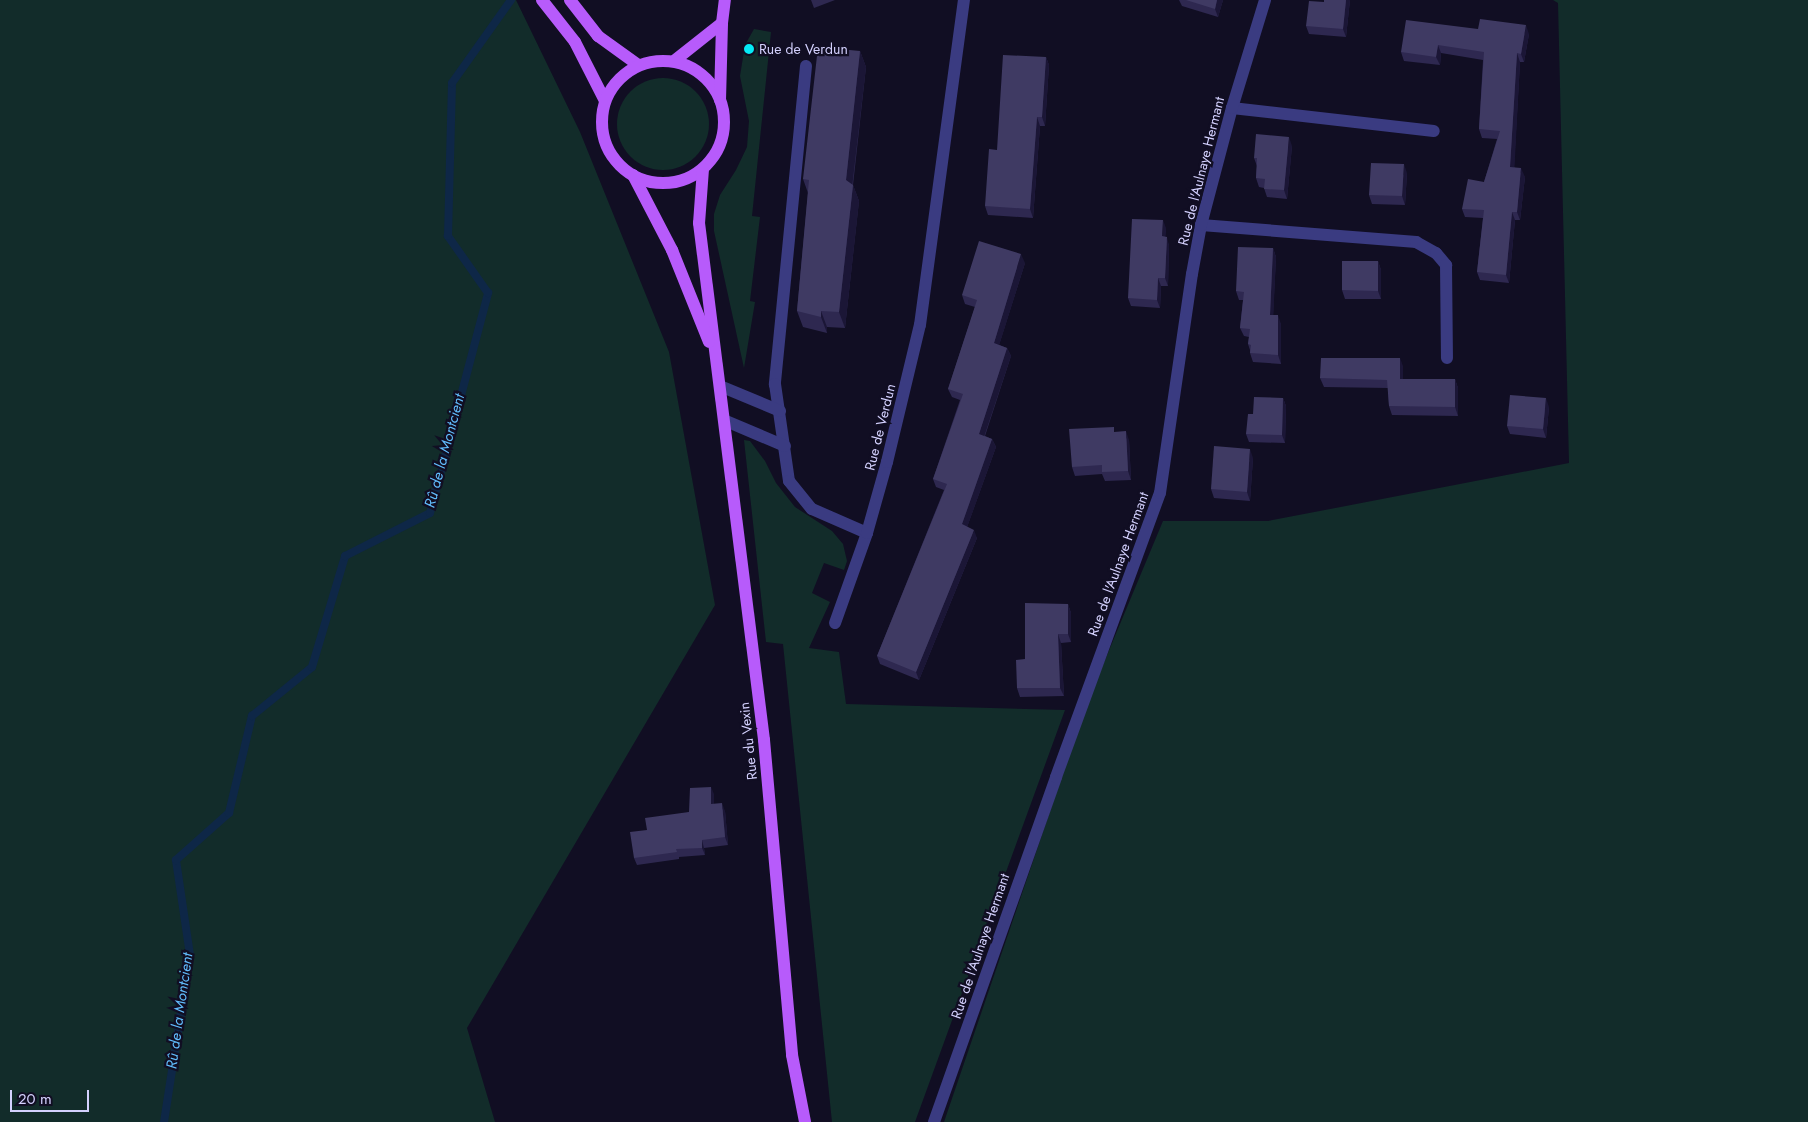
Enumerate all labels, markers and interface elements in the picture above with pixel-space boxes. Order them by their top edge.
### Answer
place label: Rue de Verdun [759,41,848,57]
marker: Rue de Verdun [743,43,755,55]
street label: Rue de l'Aulnaye Hermant [1174,95,1228,247]
street label: Rue de Verdun [861,382,899,472]
water label: Rû de la Montcient [421,392,469,510]
street label: Rue de l'Aulnaye Hermant [1084,490,1152,638]
street label: Rue du Vexin [736,701,760,781]
street label: Rue de l'Aulnaye Hermant [947,871,1013,1021]
water label: Rû de la Montcient [163,952,197,1070]
scale bar [12,1080,91,1112]
text: 20 m [18,1088,52,1110]

